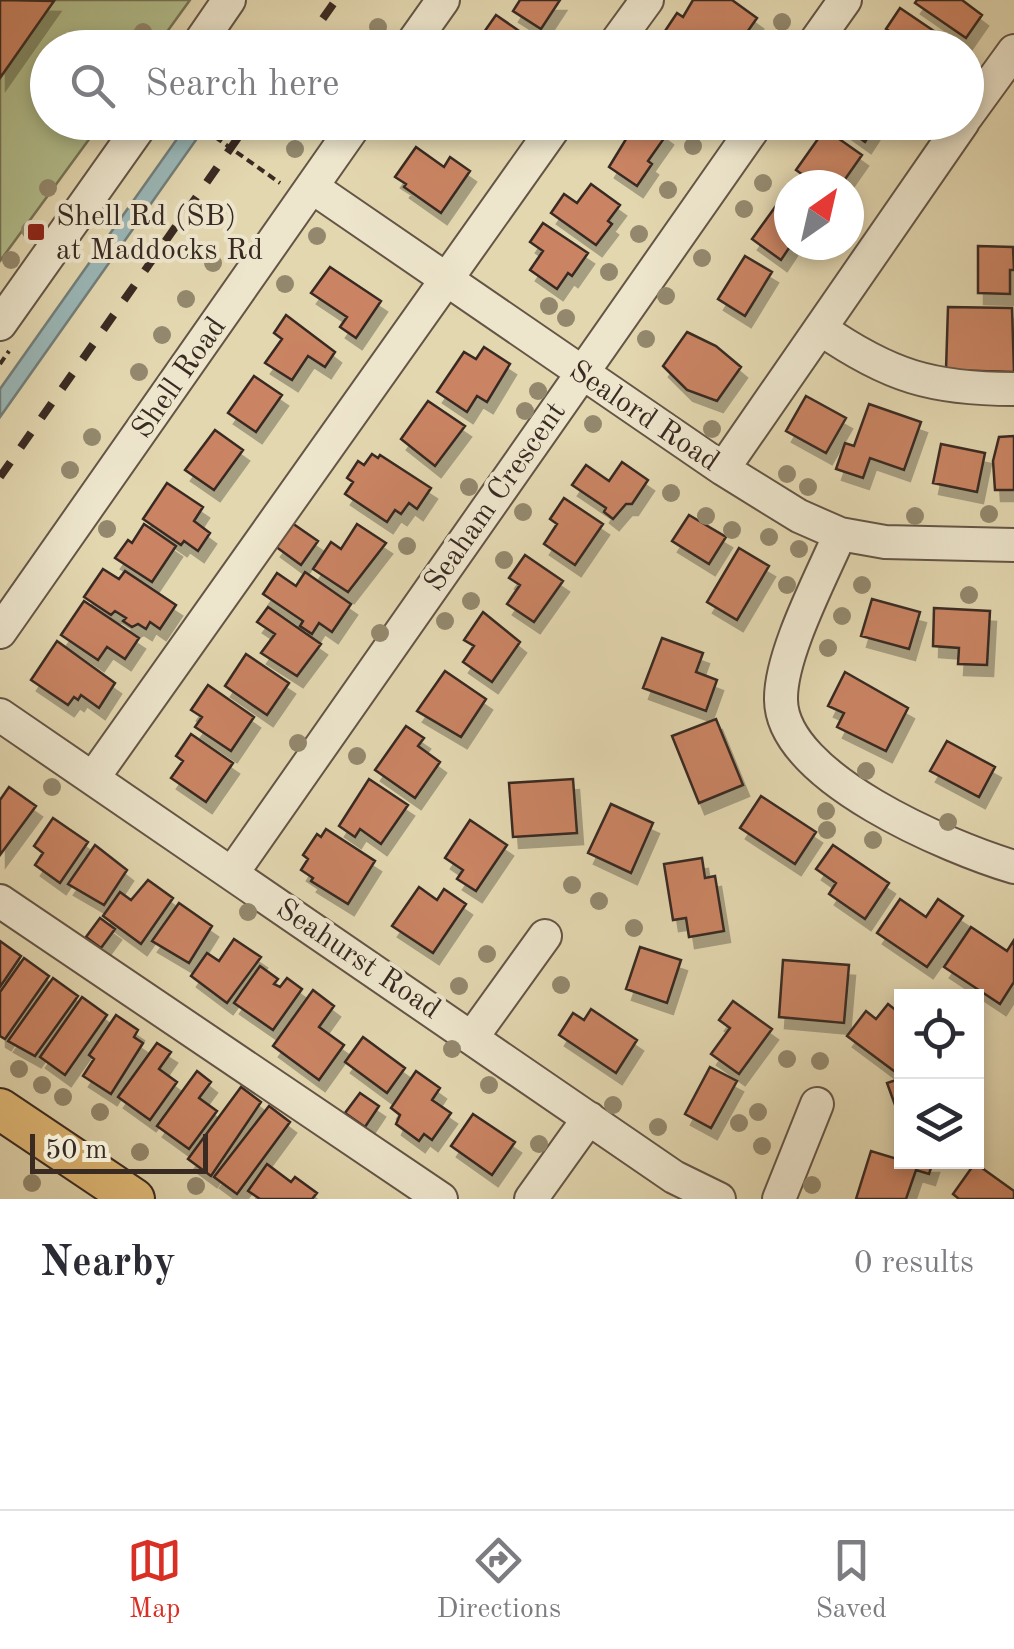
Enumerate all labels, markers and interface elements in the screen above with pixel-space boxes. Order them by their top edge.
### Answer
search box [30,30,984,140]
icon: search [65,58,120,113]
text: Search here [145,66,340,104]
north arrow [774,170,864,260]
place label: Shell Rd (SB) at Maddocks Rd [56,202,263,266]
marker: Shell Rd (SB) at Maddocks Rd [25,221,47,243]
street label: Shell Road [127,312,232,444]
street label: Sealord Road [564,356,724,478]
street label: Seaham Crescent [419,397,572,597]
street label: Seahurst Road [270,894,445,1025]
map controls [894,989,984,1169]
button: locate [894,989,984,1079]
button: layers [894,1079,984,1169]
scale bar [30,1129,208,1174]
text: 50 m [45,1137,108,1165]
text: Nearby [40,1243,176,1285]
text: 0 results [854,1248,974,1280]
tab: Map [127,1533,182,1628]
tab: Directions [437,1533,561,1628]
tab: Saved [815,1533,887,1628]

